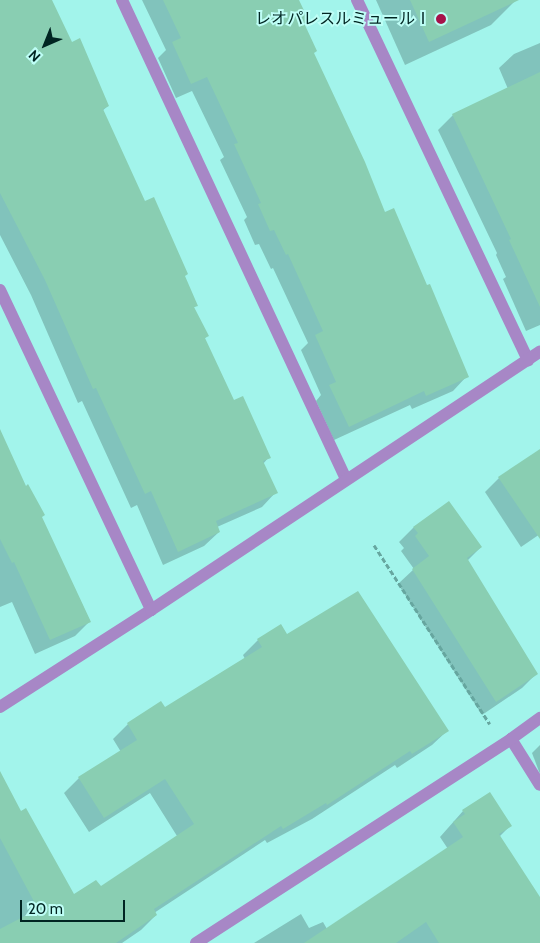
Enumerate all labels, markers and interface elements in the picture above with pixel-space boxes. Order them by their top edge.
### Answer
place label: レオパレスルミュールⅠ [255,9,431,29]
marker: レオパレスルミュールⅠ [435,13,447,25]
north arrow [20,20,70,70]
text: N [25,46,44,66]
scale bar [22,890,128,922]
text: 20 m [28,900,63,918]

